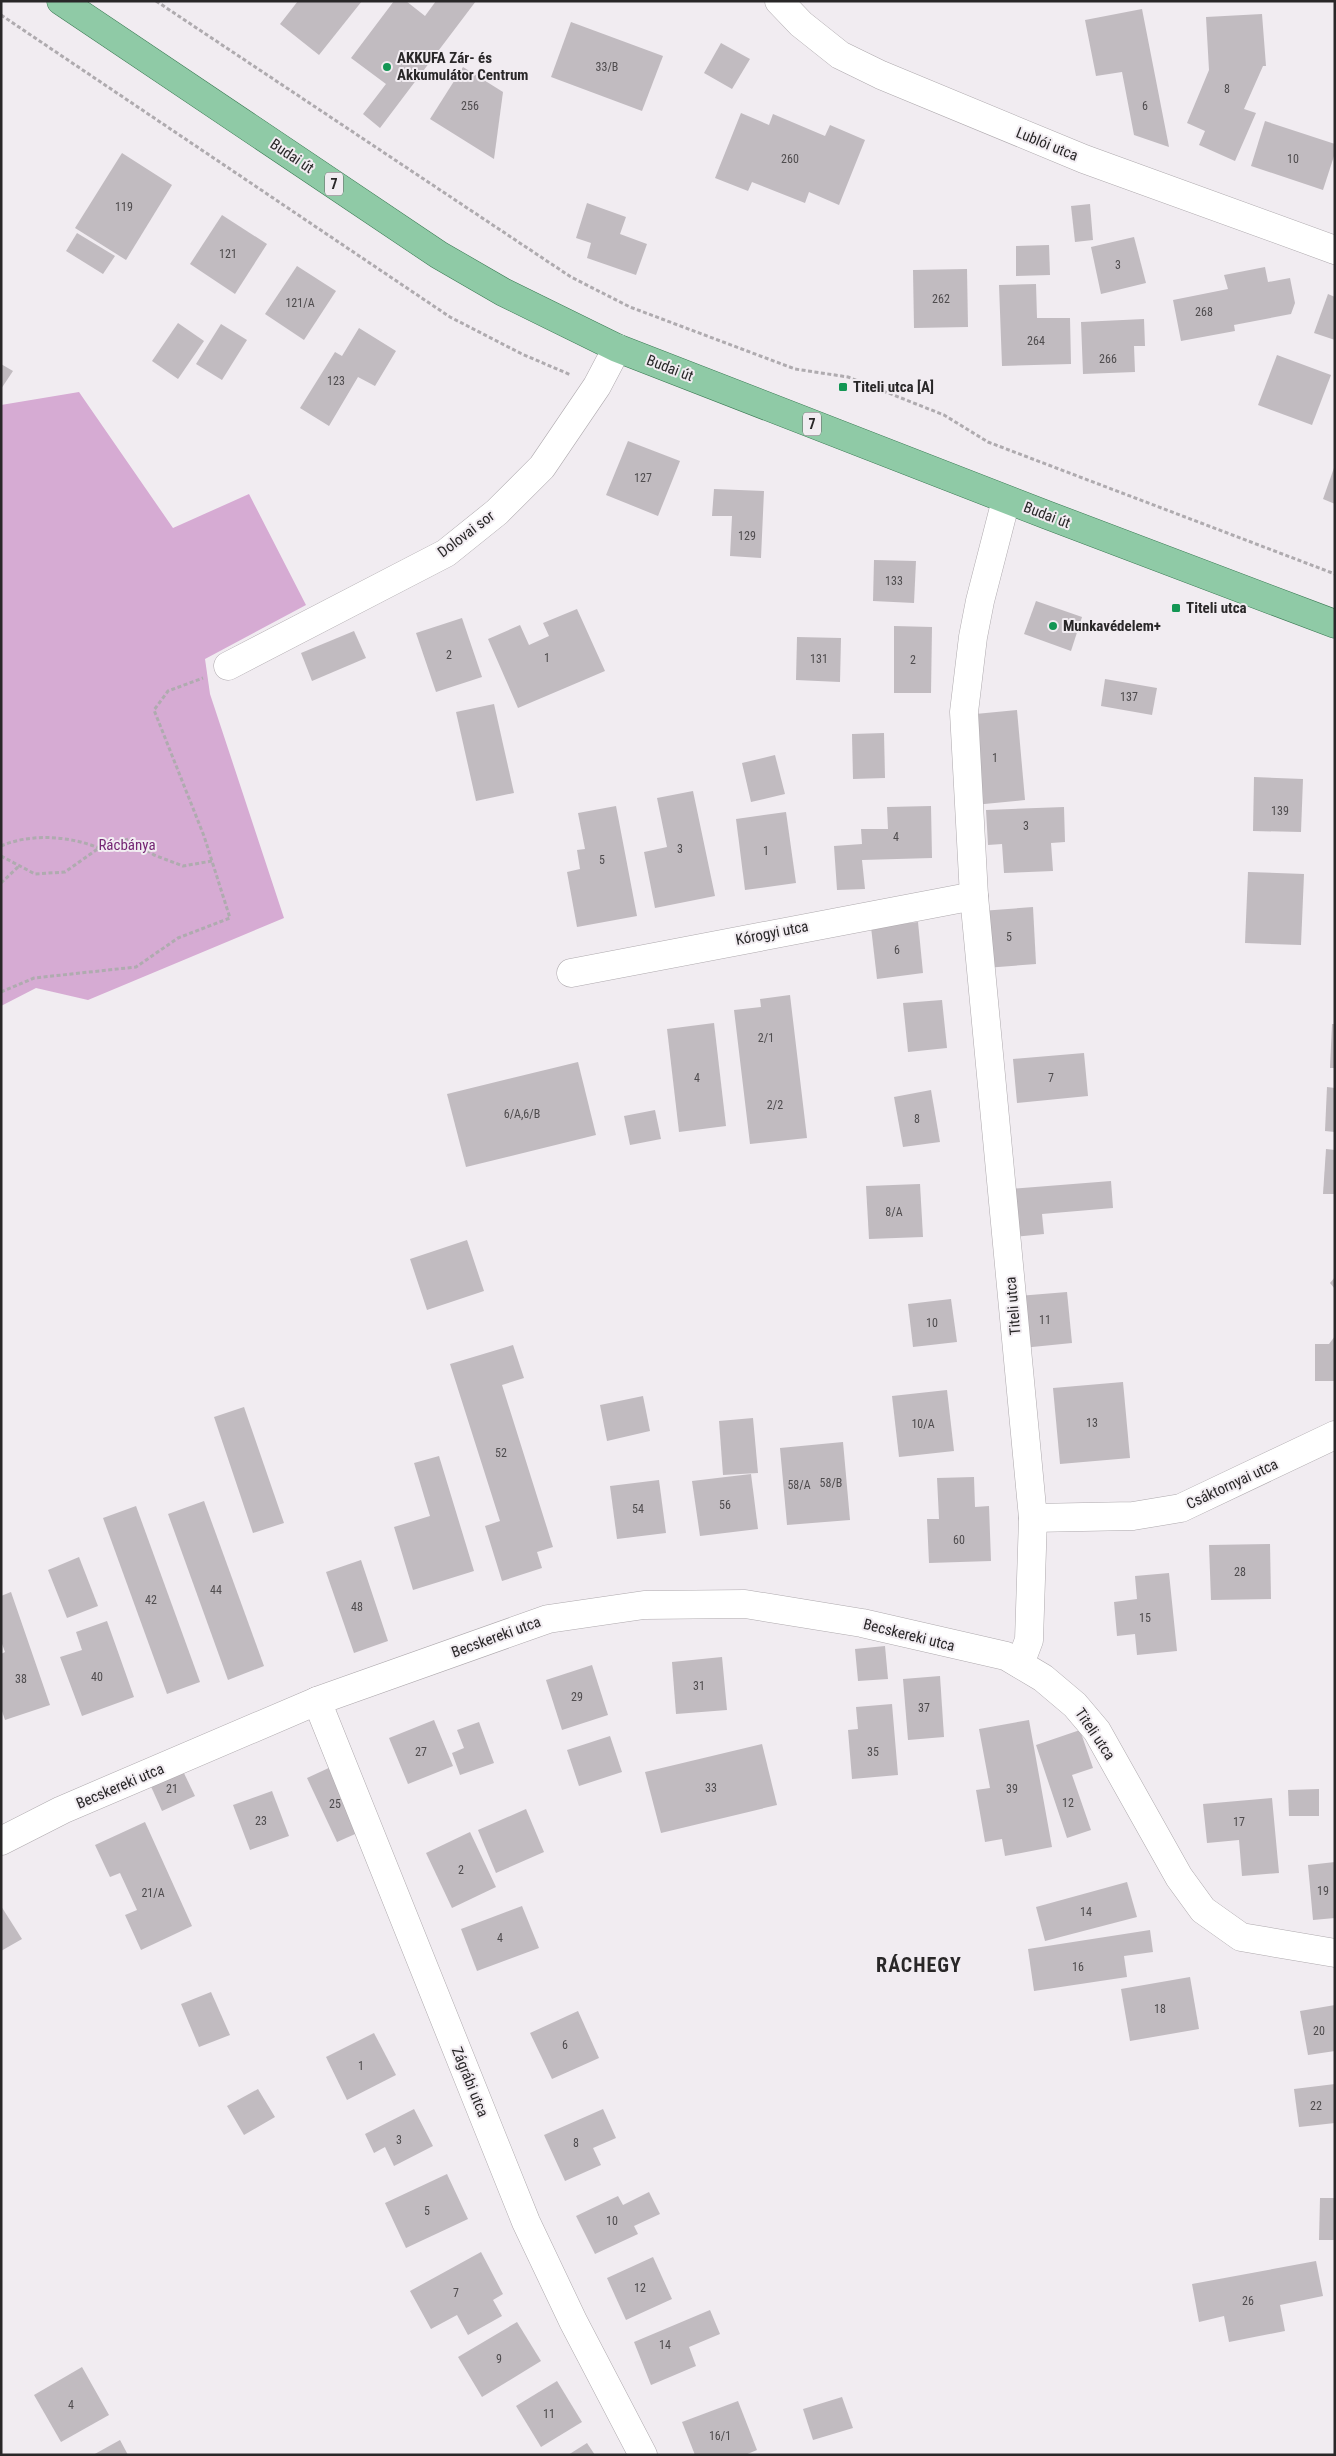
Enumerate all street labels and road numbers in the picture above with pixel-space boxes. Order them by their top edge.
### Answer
street label: Lublói utca [1013,123,1081,165]
street label: Budai út [267,135,317,177]
road number: 7 [325,172,343,195]
street label: Budai út [644,351,696,385]
road number: 7 [803,412,821,436]
street label: Budai út [1021,498,1073,532]
street label: Dolovai sor [434,507,498,561]
street label: Kórogyi utca [734,917,810,949]
street label: Titeli utca [1001,1276,1025,1336]
street label: Csáktornyai utca [1183,1455,1281,1513]
street label: Becskereki utca [449,1613,543,1661]
street label: Becskereki utca [861,1615,957,1655]
street label: Titeli utca [1071,1705,1119,1763]
street label: Becskereki utca [73,1759,167,1813]
street label: Zágrábi utca [448,2044,492,2120]

